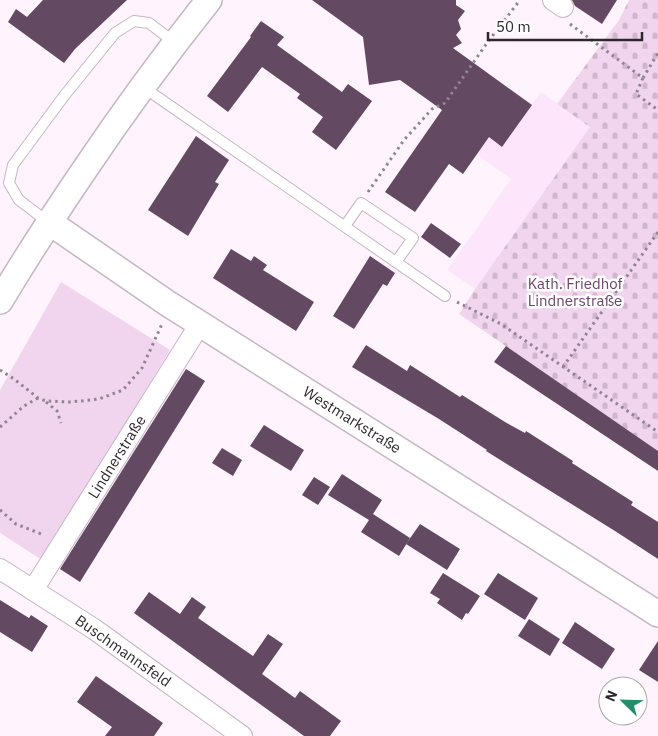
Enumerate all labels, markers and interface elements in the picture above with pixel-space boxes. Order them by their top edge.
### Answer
scale bar [488,10,642,42]
text: 50 m [496,17,531,36]
park label: Kath. Friedhof Lindnerstraße [528,274,622,310]
street label: Westmarkstraße [300,382,405,457]
street label: Lindnerstraße [83,412,150,502]
street label: Buschmannsfeld [72,610,175,691]
north arrow [598,676,648,726]
text: N [601,688,621,704]

